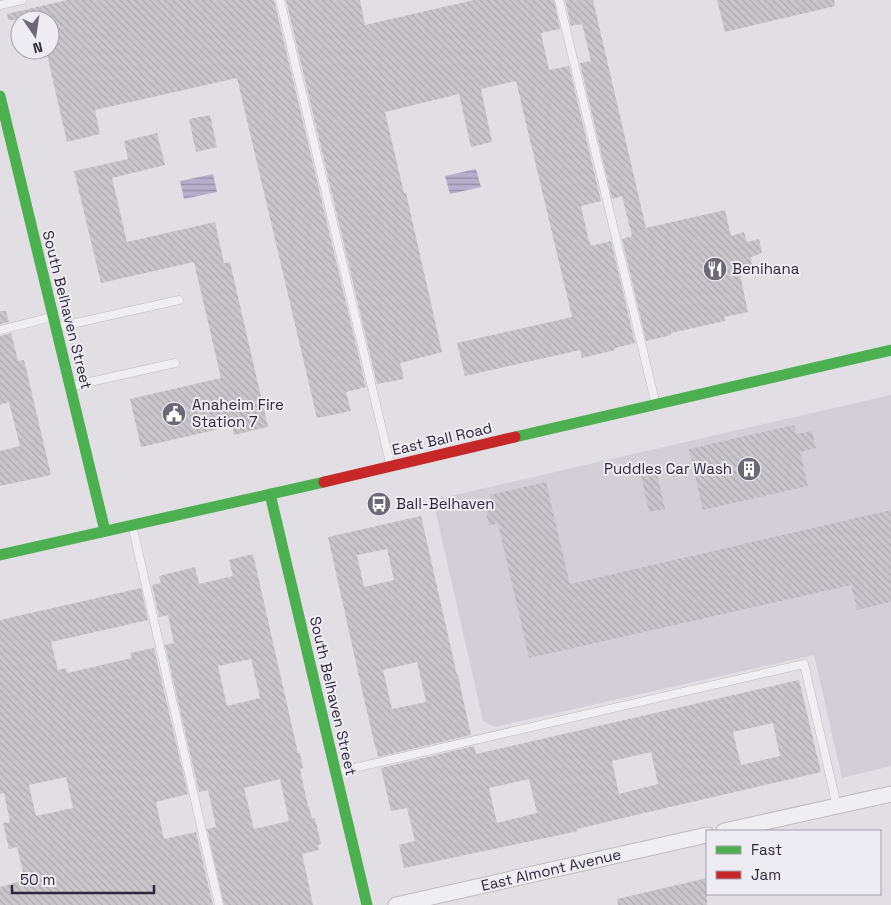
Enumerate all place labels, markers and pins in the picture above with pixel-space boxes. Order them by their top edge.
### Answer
restaurant icon: Benihana [702,256,728,282]
place label: Benihana [732,259,800,278]
place label: Anaheim Fire Station 7 [192,395,284,431]
public building icon: Anaheim Fire Station 7 [161,401,187,427]
building icon: Puddles Car Wash [736,456,762,482]
place label: Puddles Car Wash [604,459,732,478]
bus stop icon: Ball-Belhaven [366,491,392,517]
place label: Ball-Belhaven [396,494,494,513]

